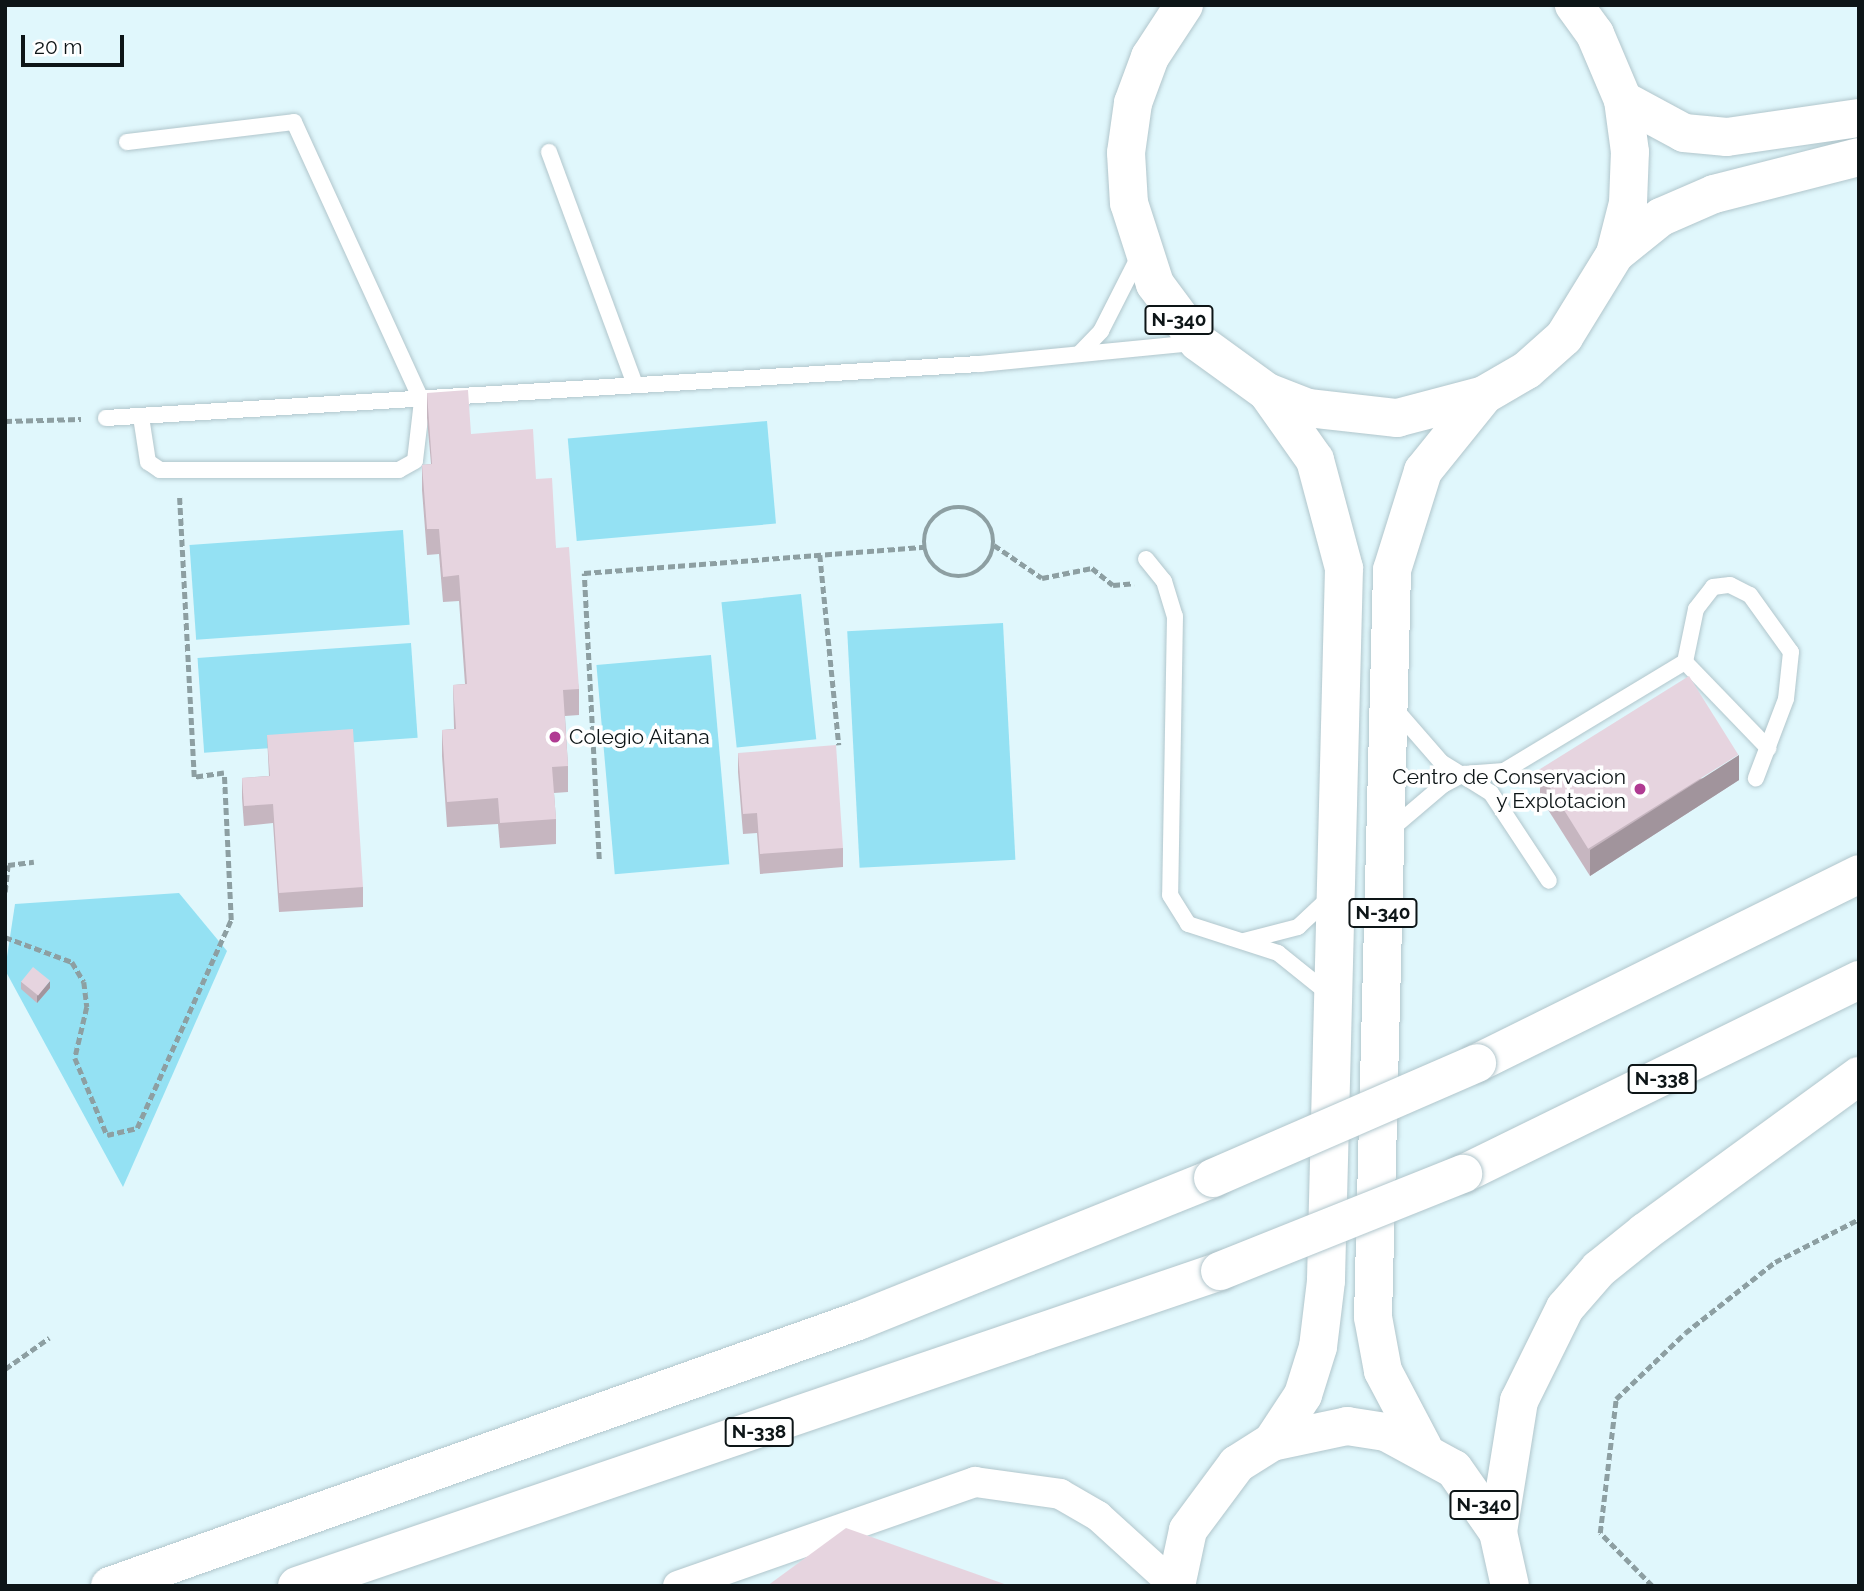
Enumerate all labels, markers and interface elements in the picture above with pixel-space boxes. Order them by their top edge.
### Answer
scale bar [24,21,128,65]
text: 20 m [34,34,82,59]
road number: N-340 [1144,304,1214,336]
place label: Colegio Aitana [569,724,710,750]
marker: Colegio Aitana [547,729,563,745]
place label: Centro de Conservacion y Explotacion [1392,764,1626,814]
marker: Centro de Conservacion y Explotacion [1632,781,1648,797]
road number: N-340 [1348,897,1418,928]
road number: N-338 [1627,1064,1697,1094]
road number: N-338 [724,1416,794,1448]
road number: N-340 [1449,1490,1519,1520]

